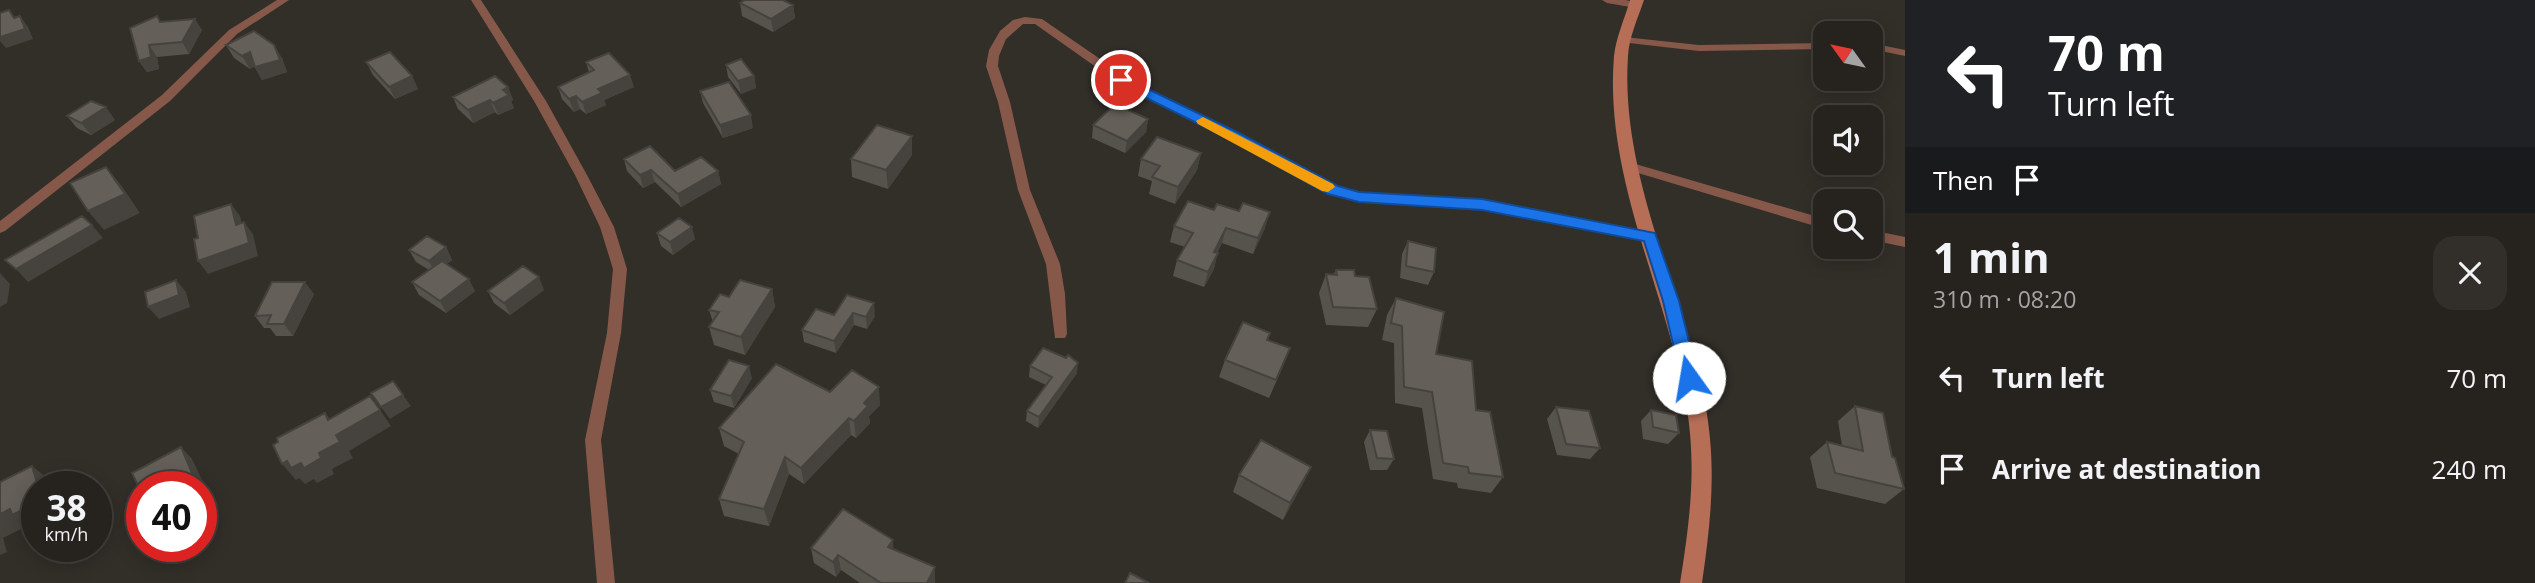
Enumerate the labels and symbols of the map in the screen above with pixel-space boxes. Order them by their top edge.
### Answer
north arrow [1813,21,1883,91]
pin [1091,50,1151,110]
position arrow [1652,341,1726,415]
speed limit sign: 40 [126,471,217,562]

